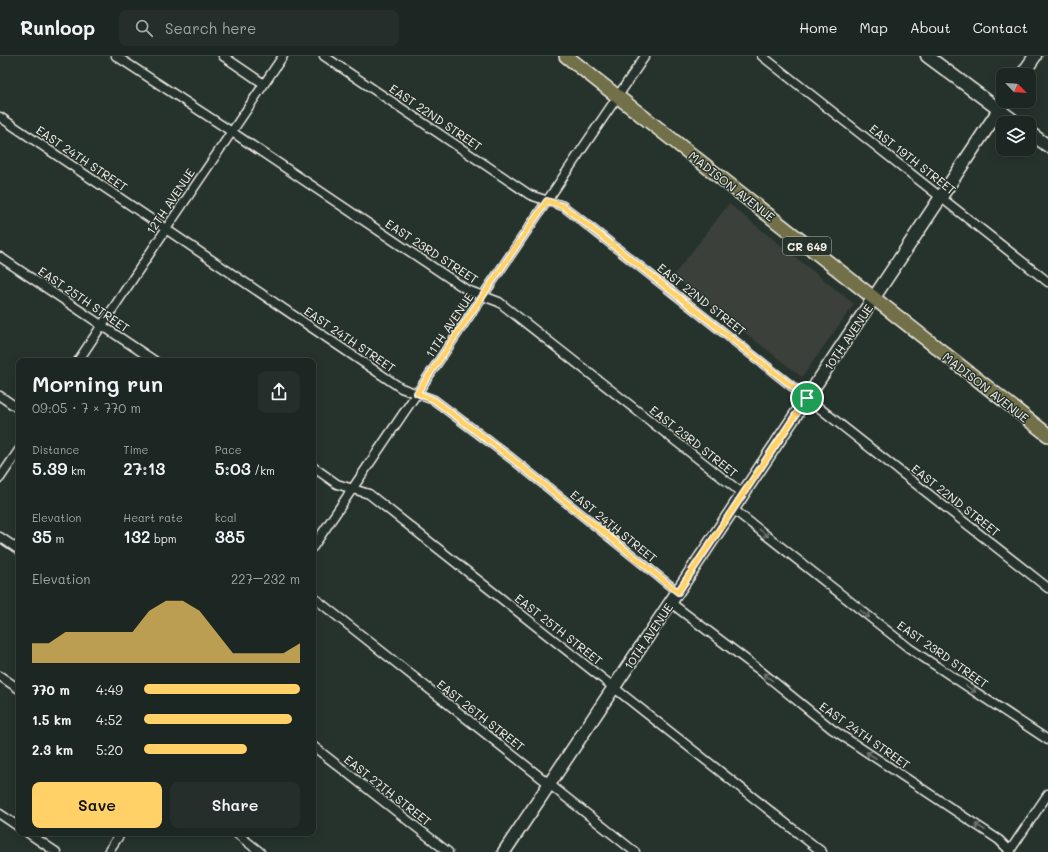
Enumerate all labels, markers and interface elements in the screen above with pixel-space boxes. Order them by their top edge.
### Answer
search box [119,10,399,46]
text: Runloop [20,15,95,40]
icon: search [133,17,155,39]
text: Search here [165,18,256,38]
text: Home [799,18,837,37]
text: Map [859,18,888,37]
text: About [910,18,951,37]
text: Contact [973,18,1028,37]
north arrow [996,68,1036,108]
map controls [996,68,1036,156]
street label: EAST 22ND STREET [387,80,486,154]
button: layers [996,116,1036,156]
street label: EAST 19TH STREET [866,120,960,198]
street label: EAST 24TH STREET [33,121,131,195]
street label: MADISON AVENUE [686,147,778,225]
street label: 12TH AVENUE [142,165,198,237]
street label: EAST 23RD STREET [383,215,482,287]
road number: CR 649 [783,237,831,255]
street label: EAST 22ND STREET [654,259,750,339]
street label: EAST 25TH STREET [35,263,133,336]
street label: 11TH AVENUE [421,289,477,360]
street label: 10TH AVENUE [820,301,876,373]
street label: EAST 24TH STREET [301,302,399,376]
street label: MADISON AVENUE [940,348,1032,426]
text: Morning run [32,369,163,398]
button: share [258,371,300,413]
pin [790,381,824,415]
icon: arrive [796,387,818,409]
text: 09:05 · 7 × 770 m [32,399,141,416]
street label: EAST 23RD STREET [647,402,742,481]
text: Distance [32,442,79,457]
text: Time [123,442,148,457]
text: Pace [215,442,242,457]
text: 5.39 [32,457,67,479]
text: 27:13 [123,457,165,479]
text: 5:03 [215,457,251,479]
street label: EAST 22ND STREET [908,460,1004,540]
text: km [67,463,86,478]
text: /km [251,463,275,478]
street label: EAST 24TH STREET [567,486,661,566]
text: Elevation [32,510,81,525]
text: Heart rate [123,510,183,525]
text: kcal [215,510,237,525]
text: 35 [32,525,52,547]
text: 132 [123,525,150,547]
text: 385 [215,525,245,547]
one-way arrow [758,529,769,537]
text: m [52,531,64,546]
text: bpm [150,531,177,546]
text: Elevation [32,570,90,587]
text: 227–232 m [231,570,300,587]
street label: EAST 25TH STREET [512,590,606,668]
street label: 10TH AVENUE [620,600,676,672]
one-way arrow [860,609,871,618]
street label: EAST 23RD STREET [894,617,992,692]
one-way arrow [762,672,773,681]
street label: EAST 26TH STREET [434,676,528,754]
text: 770 m [32,681,70,698]
text: 4:49 [96,681,123,698]
one-way arrow [966,685,977,693]
street label: EAST 24TH STREET [817,698,914,772]
text: 1.5 km [32,711,71,728]
text: 4:52 [96,711,122,728]
text: 2.3 km [32,741,73,758]
text: 5:20 [96,741,123,758]
street label: EAST 27TH STREET [341,751,435,829]
one-way arrow [866,751,877,759]
button: Save [32,782,162,828]
button: Share [170,782,300,828]
one-way arrow [974,822,985,831]

